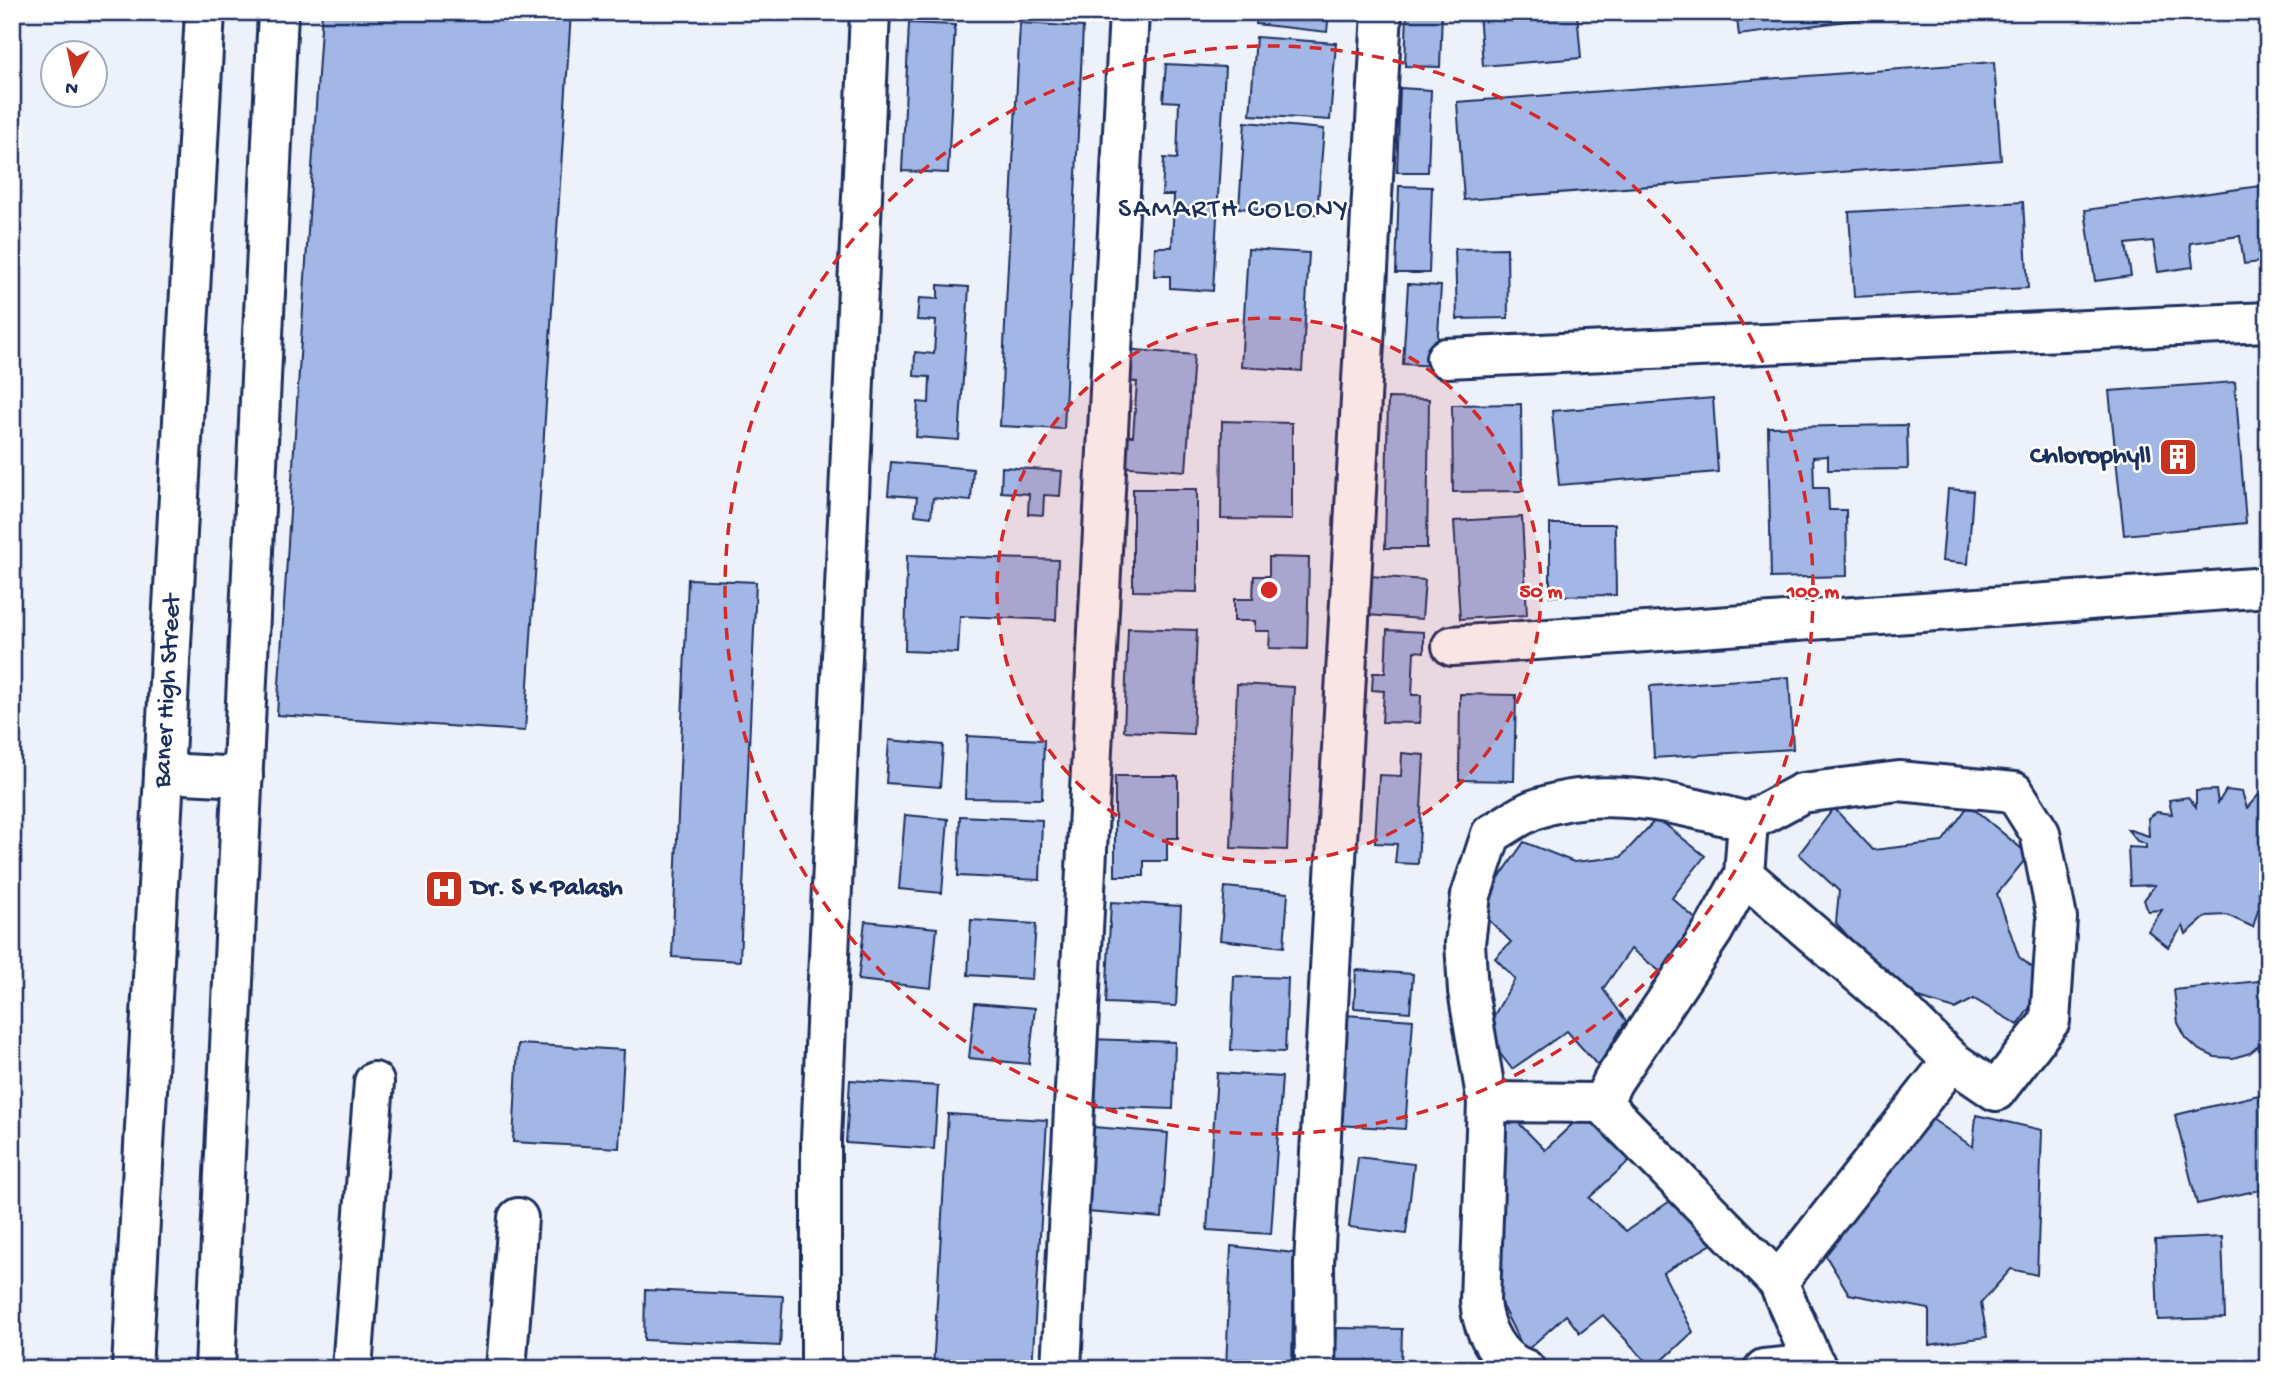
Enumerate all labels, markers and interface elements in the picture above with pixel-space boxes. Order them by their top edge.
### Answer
north arrow [38,38,108,108]
text: N [64,75,80,100]
district label: SAMARTH COLONY [1118,194,1350,227]
building icon: Chlorophyll [2157,436,2199,478]
place label: Chlorophyll [2030,442,2151,473]
centre of rings [1257,578,1281,602]
text: 50 m [1520,581,1563,606]
text: 100 m [1786,581,1839,606]
street label: Baner High Street [148,591,189,790]
hospital icon: Dr. S K Palash [423,868,465,910]
place label: Dr. S K Palash [469,874,623,905]

